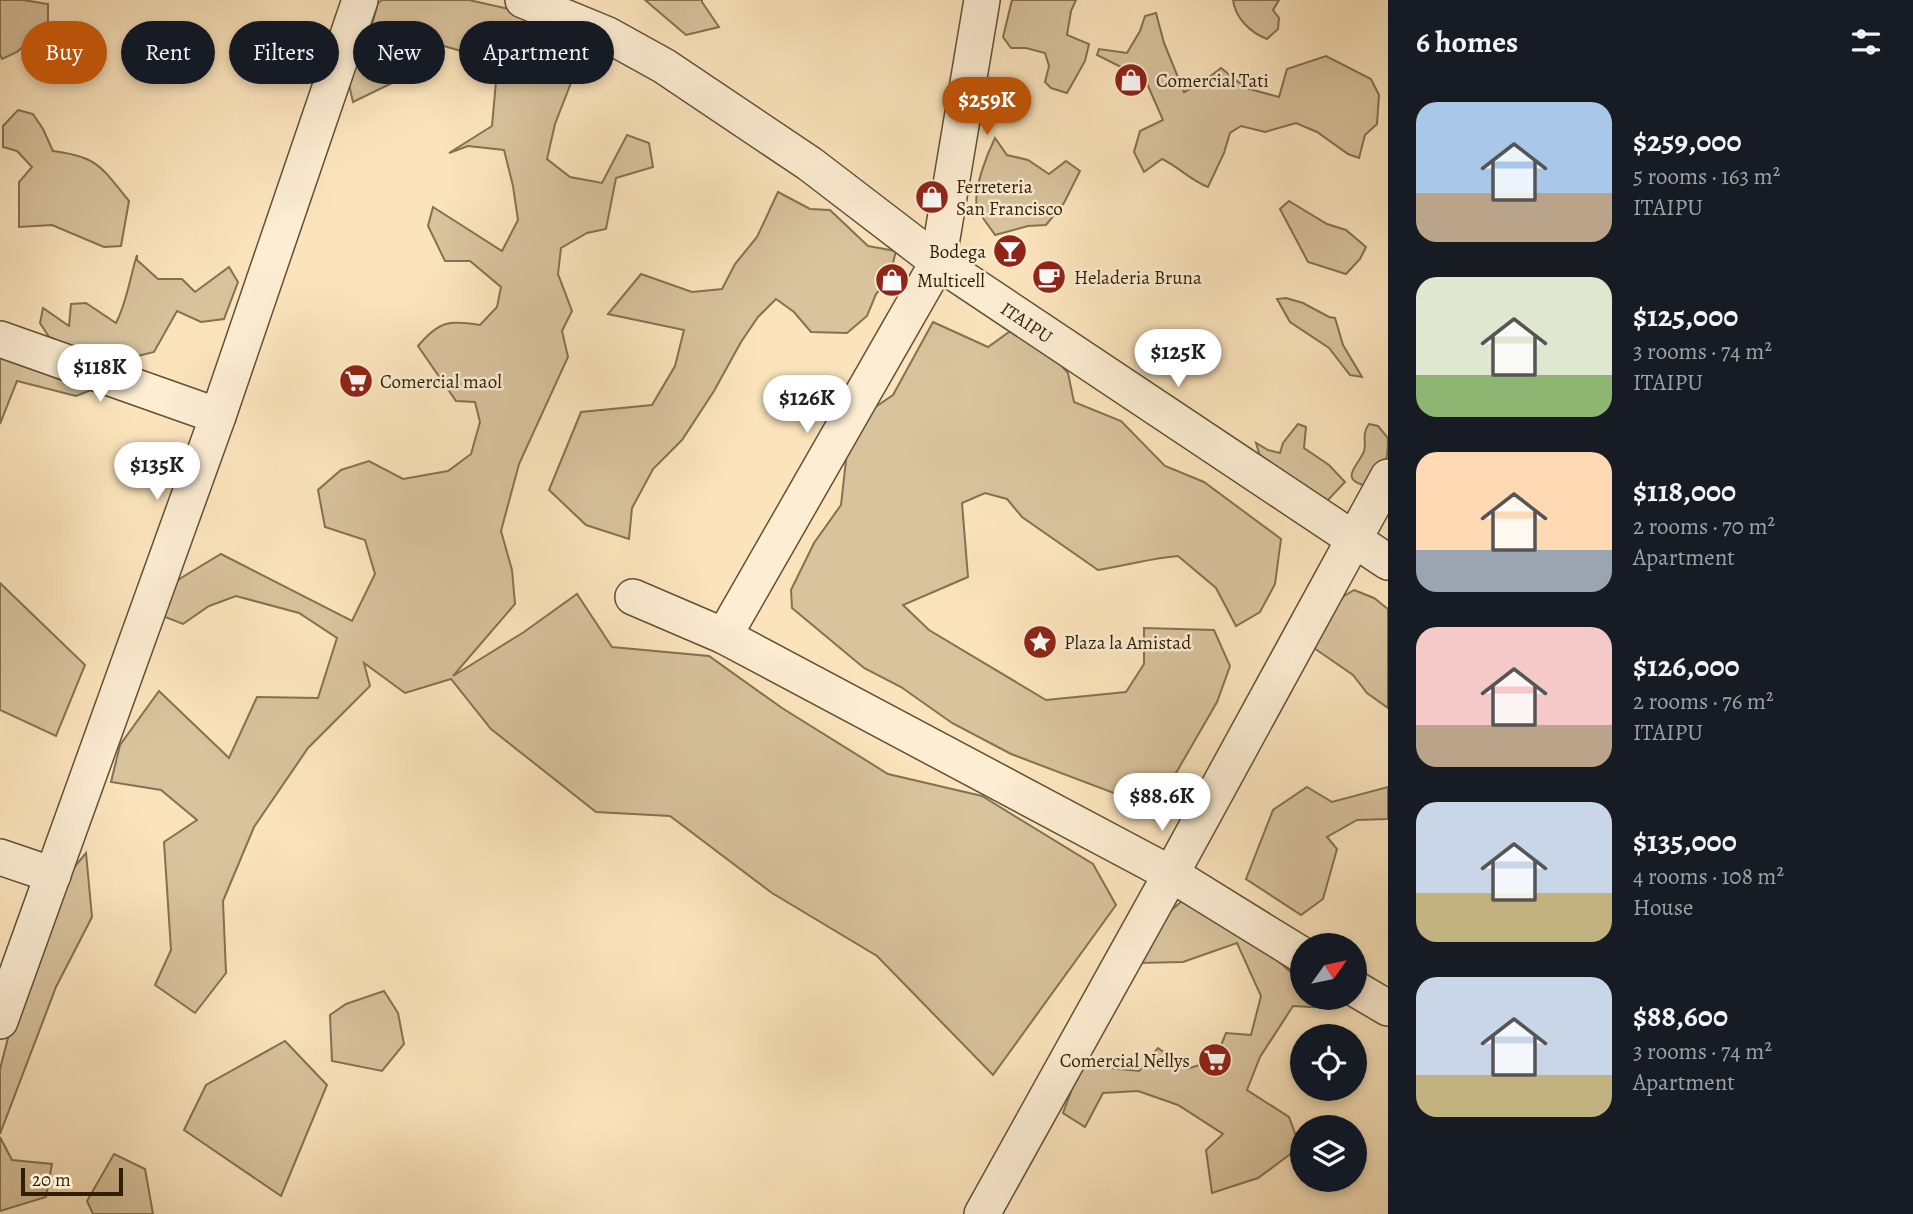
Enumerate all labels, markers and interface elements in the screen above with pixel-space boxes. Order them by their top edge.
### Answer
chip: Buy [21,21,107,84]
chip: Rent [121,21,215,84]
chip: Filters [229,21,339,84]
chip: New [353,21,445,84]
chip: Apartment [459,21,614,84]
text: 6 homes [1416,22,1518,62]
icon: filters [1847,23,1885,61]
shop icon: Comercial Tati [1112,61,1150,99]
place label: Comercial Tati [1156,68,1269,94]
pin: $259K [938,78,1036,137]
text: $259K [958,84,1016,115]
text: $259,000 [1633,121,1742,161]
icon: home [1472,130,1556,214]
text: 5 rooms · 163 m² [1633,161,1780,192]
place label: Ferreteria San Francisco [956,174,1063,222]
shop icon: Ferreteria San Francisco [913,178,951,216]
text: ITAIPU [1633,192,1703,223]
bar icon: Bodega [991,232,1029,270]
place label: Bodega [929,239,986,265]
cafe icon: Heladeria Bruna [1030,258,1068,296]
shop icon: Multicell [873,261,911,299]
place label: Heladeria Bruna [1074,265,1202,291]
place label: Multicell [917,268,985,294]
street label: ITAIPU [995,296,1058,350]
text: $125,000 [1633,296,1738,336]
icon: home [1472,305,1556,389]
pin: $125K [1129,330,1227,389]
text: $125K [1151,336,1206,367]
text: 3 rooms · 74 m² [1633,336,1772,367]
pin: $118K [51,344,149,404]
text: $118K [73,351,127,382]
supermarket icon: Comercial maol [337,362,375,400]
text: ITAIPU [1633,367,1703,398]
place label: Comercial maol [380,369,502,395]
pin: $126K [758,376,856,435]
text: $126K [779,382,835,413]
pin: $135K [108,442,206,502]
text: $135K [130,449,184,480]
text: $118,000 [1633,471,1736,511]
icon: home [1472,480,1556,564]
text: 2 rooms · 70 m² [1633,511,1775,542]
text: Apartment [1633,542,1735,573]
place icon: Plaza la Amistad [1021,623,1059,661]
place label: Plaza la Amistad [1064,630,1192,656]
text: $126,000 [1633,646,1740,686]
icon: home [1472,655,1556,739]
text: 2 rooms · 76 m² [1633,686,1774,717]
text: ITAIPU [1633,717,1703,748]
pin: $88.6K [1105,774,1219,833]
text: $88.6K [1130,780,1194,811]
text: $135,000 [1633,821,1737,861]
icon: home [1472,830,1556,914]
text: 4 rooms · 108 m² [1633,861,1784,892]
text: House [1633,892,1693,923]
north arrow [1290,933,1367,1010]
map controls [1290,933,1367,1192]
text: $88,600 [1633,996,1728,1036]
icon: home [1472,1005,1556,1089]
button: locate [1290,1024,1367,1101]
text: 3 rooms · 74 m² [1633,1036,1772,1067]
supermarket icon: Comercial Nellys [1196,1041,1234,1079]
place label: Comercial Nellys [1060,1048,1190,1074]
text: Apartment [1633,1067,1735,1098]
button: layers [1290,1115,1367,1192]
scale bar [21,1165,122,1197]
text: 20 m [32,1167,71,1193]

